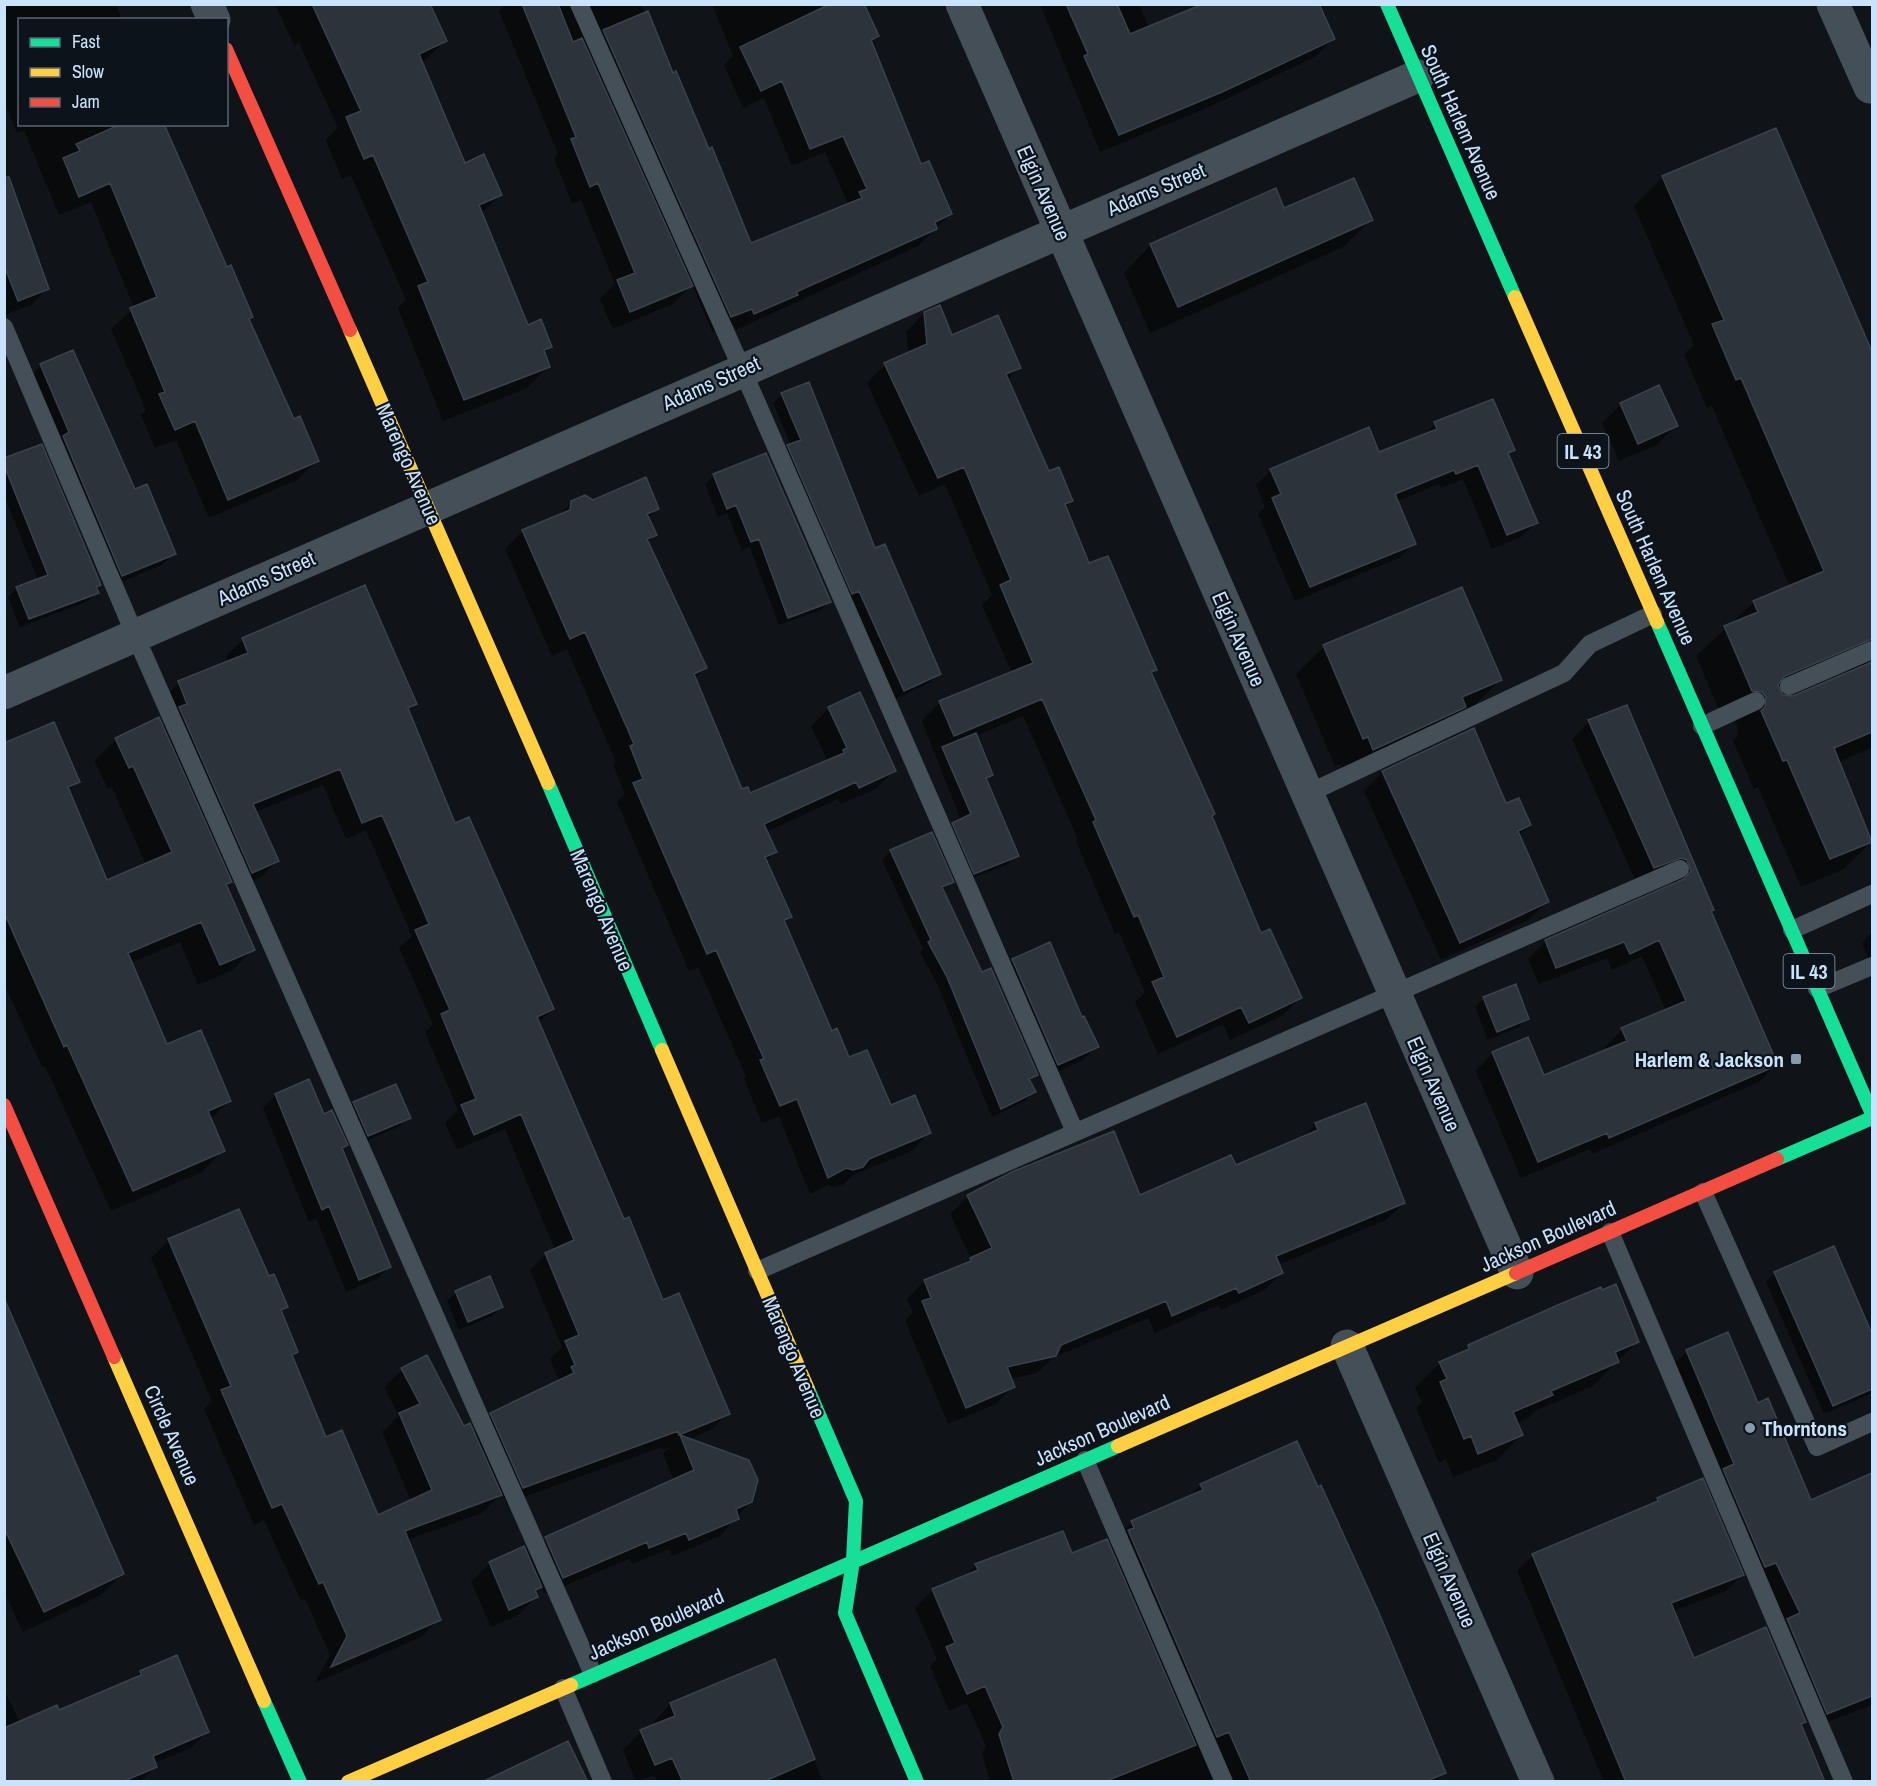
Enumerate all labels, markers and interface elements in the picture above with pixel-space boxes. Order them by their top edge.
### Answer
legend [18,18,228,126]
text: Fast [72,29,100,54]
street label: South Harlem Avenue [1414,40,1508,204]
text: Slow [72,59,104,84]
text: Jam [72,89,100,114]
street label: Elgin Avenue [1010,141,1078,245]
street label: Adams Street [1101,155,1210,223]
street label: Adams Street [657,348,765,418]
street label: Marengo Avenue [369,399,449,529]
road number: IL 43 [1558,434,1608,468]
street label: South Harlem Avenue [1609,485,1703,649]
street label: Adams Street [212,543,320,613]
street label: Elgin Avenue [1205,587,1273,691]
street label: Marengo Avenue [563,845,641,975]
road number: IL 43 [1784,954,1834,988]
street label: Elgin Avenue [1400,1032,1468,1136]
place label: Harlem & Jackson [1635,1045,1784,1074]
marker: Harlem & Jackson [1789,1052,1803,1066]
street label: Jackson Boulevard [1476,1193,1620,1279]
street label: Marengo Avenue [755,1292,833,1422]
street label: Circle Avenue [137,1380,207,1490]
street label: Jackson Boulevard [1030,1387,1174,1473]
place label: Thorntons [1762,1414,1847,1443]
marker: Thorntons [1743,1421,1757,1435]
street label: Elgin Avenue [1416,1528,1484,1632]
street label: Jackson Boulevard [584,1581,728,1667]

